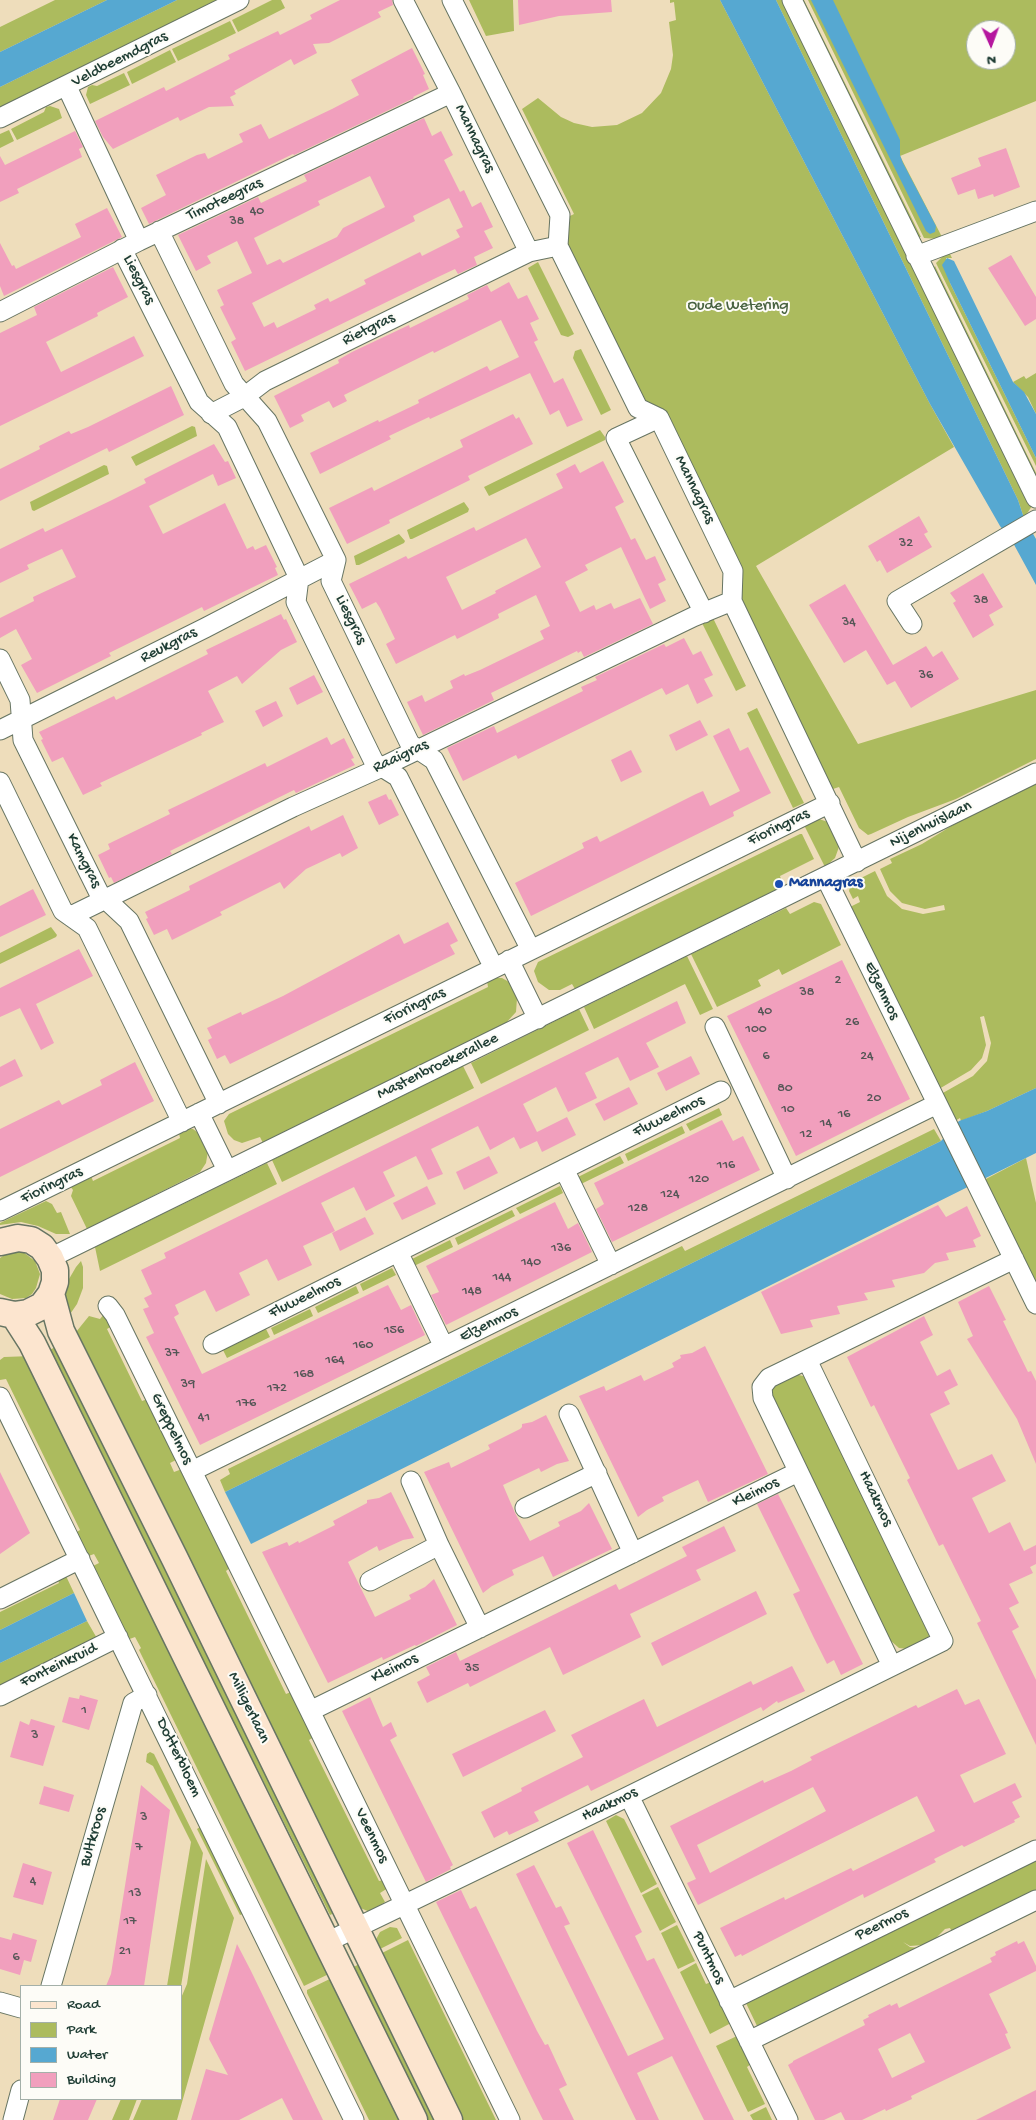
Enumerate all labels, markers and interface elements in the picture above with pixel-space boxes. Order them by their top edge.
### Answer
north arrow [966,20,1016,70]
street label: Veldbeemdgras [69,28,171,92]
text: N [987,51,996,68]
street label: Mannagras [449,102,499,176]
street label: Timoteegras [184,174,266,226]
house number: 40 [250,204,264,220]
house number: 38 [230,214,244,230]
street label: Liesgras [117,252,159,308]
park label: Oude Wetering [687,297,789,317]
street label: Rietgras [340,309,398,351]
street label: Mannagras [669,453,719,527]
house number: 32 [899,536,913,552]
street label: Liesgras [330,592,370,648]
house number: 38 [974,593,988,609]
house number: 34 [842,615,856,631]
street label: Reukgras [138,624,200,668]
house number: 36 [919,668,933,684]
street label: Raaigras [370,736,432,778]
street label: Nijenhuislaan [887,797,975,853]
street label: Fioringras [745,805,813,851]
street label: Kamgras [61,831,105,891]
place label: Mannagras [789,874,863,894]
marker: Mannagras [773,878,785,890]
street label: Elzenmos [859,959,903,1023]
house number: 2 [835,973,841,989]
street label: Fioringras [381,984,449,1030]
house number: 38 [800,985,814,1001]
house number: 40 [758,1004,772,1020]
house number: 26 [845,1015,859,1031]
house number: 100 [745,1022,767,1038]
street label: Mastenbroekerallee [374,1029,502,1105]
house number: 6 [762,1049,770,1065]
house number: 24 [860,1049,874,1065]
house number: 80 [777,1081,793,1097]
street label: Fluweelmos [630,1091,708,1143]
house number: 20 [867,1091,881,1107]
house number: 10 [781,1102,795,1118]
house number: 16 [838,1107,850,1123]
house number: 14 [820,1116,832,1132]
house number: 12 [800,1127,812,1143]
house number: 116 [717,1158,735,1174]
street label: Fioringras [18,1163,86,1209]
house number: 120 [689,1172,709,1188]
house number: 124 [660,1187,680,1203]
house number: 128 [628,1201,648,1217]
house number: 136 [551,1241,571,1257]
house number: 140 [521,1255,541,1271]
house number: 144 [493,1270,511,1286]
street label: Fluweelmos [266,1272,344,1324]
house number: 148 [462,1284,482,1300]
street label: Elzenmos [457,1303,521,1347]
house number: 156 [384,1323,404,1339]
house number: 160 [353,1338,373,1354]
house number: 37 [165,1346,179,1362]
house number: 164 [325,1353,345,1369]
house number: 168 [294,1367,314,1383]
house number: 39 [181,1377,195,1393]
house number: 172 [267,1381,287,1397]
street label: Greppelmos [145,1390,197,1468]
house number: 176 [236,1396,256,1412]
house number: 41 [198,1410,210,1426]
street label: Haakmos [853,1468,897,1530]
street label: Kleimos [729,1473,783,1513]
street label: Fonteinkruid [17,1639,101,1693]
street label: Kleimos [368,1649,422,1689]
house number: 35 [465,1661,479,1677]
street label: Milligerlaan [222,1669,274,1747]
house number: 1 [81,1703,87,1719]
street label: Dotterbloem [151,1715,205,1801]
house number: 3 [31,1728,39,1744]
street label: Haakmos [579,1783,641,1827]
street label: Bultkroos [76,1805,112,1869]
street label: Veenmos [350,1805,392,1867]
house number: 3 [140,1810,148,1826]
house number: 7 [135,1840,143,1856]
house number: 4 [30,1874,36,1890]
house number: 13 [129,1886,141,1902]
street label: Peermos [852,1904,912,1946]
house number: 17 [124,1914,136,1930]
street label: Puntmos [687,1929,729,1987]
house number: 21 [119,1944,131,1960]
house number: 6 [12,1950,20,1966]
legend [20,1985,182,2100]
text: Road [67,1996,100,2014]
text: Park [67,2021,96,2039]
text: Water [67,2046,107,2064]
text: Building [67,2071,116,2089]

